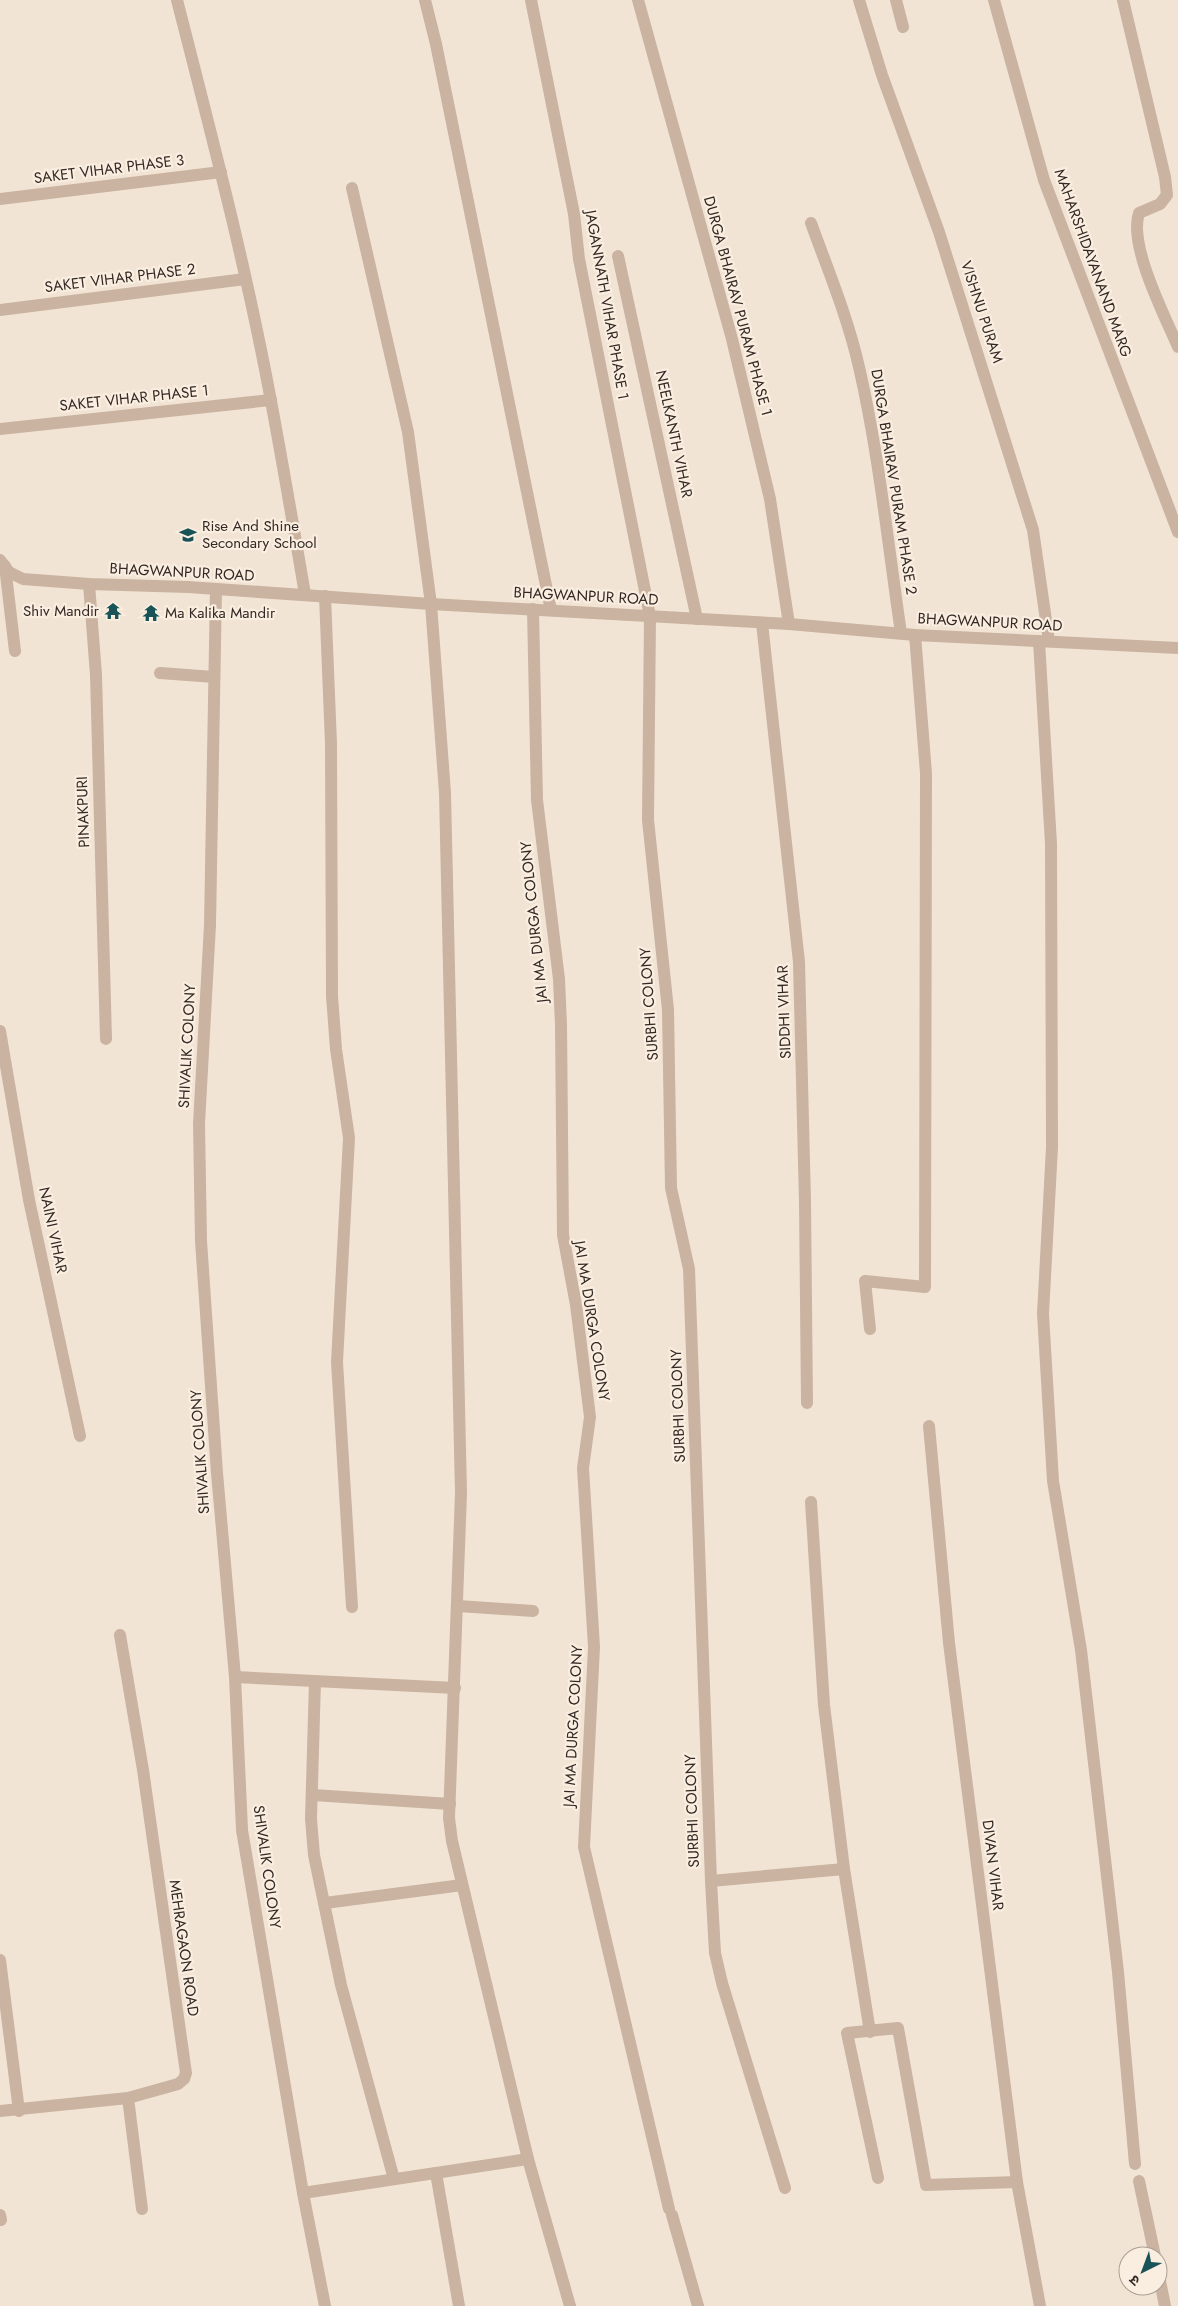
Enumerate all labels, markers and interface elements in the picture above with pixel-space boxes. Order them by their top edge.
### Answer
street label: SAKET VIHAR PHASE 3 [33,149,185,189]
street label: MAHARSHIDAYANAND MARG [1049,166,1137,360]
street label: DURGA BHAIRAV PURAM PHASE 1 [698,194,778,418]
street label: JAGANNATH VIHAR PHASE 1 [579,207,635,401]
street label: SAKET VIHAR PHASE 2 [43,258,197,298]
street label: VISHNU PURAM [955,258,1009,366]
street label: NEELKANTH VIHAR [650,368,698,500]
street label: DURGA BHAIRAV PURAM PHASE 2 [865,368,923,596]
street label: SAKET VIHAR PHASE 1 [58,379,210,417]
place label: Rise And Shine Secondary School [202,515,317,554]
school or university icon: Rise And Shine Secondary School [178,525,198,545]
street label: BHAGWANPUR ROAD [109,557,255,587]
street label: BHAGWANPUR ROAD [513,581,659,611]
place label: Shiv Mandir [23,600,100,622]
temple icon: Shiv Mandir [103,601,123,621]
place label: Ma Kalika Mandir [165,602,276,624]
temple icon: Ma Kalika Mandir [141,603,161,623]
street label: BHAGWANPUR ROAD [917,607,1063,637]
street label: PINAKPURI [71,776,95,848]
street label: JAI MA DURGA COLONY [515,840,554,1006]
street label: SURBHI COLONY [634,946,664,1061]
street label: SIDDHI VIHAR [771,964,797,1059]
street label: SHIVALIK COLONY [173,983,201,1109]
street label: NAINI VIHAR [33,1185,73,1276]
street label: JAI MA DURGA COLONY [568,1237,616,1403]
street label: SURBHI COLONY [665,1348,691,1463]
street label: SHIVALIK COLONY [185,1388,215,1515]
street label: JAI MA DURGA COLONY [558,1644,588,1810]
street label: SURBHI COLONY [679,1753,705,1868]
street label: SHIVALIK COLONY [247,1804,287,1931]
street label: DIVAN VIHAR [977,1819,1010,1912]
street label: MEHRAGAON ROAD [164,1878,204,2018]
north arrow [1118,2246,1168,2296]
text: उ [1124,2270,1144,2291]

